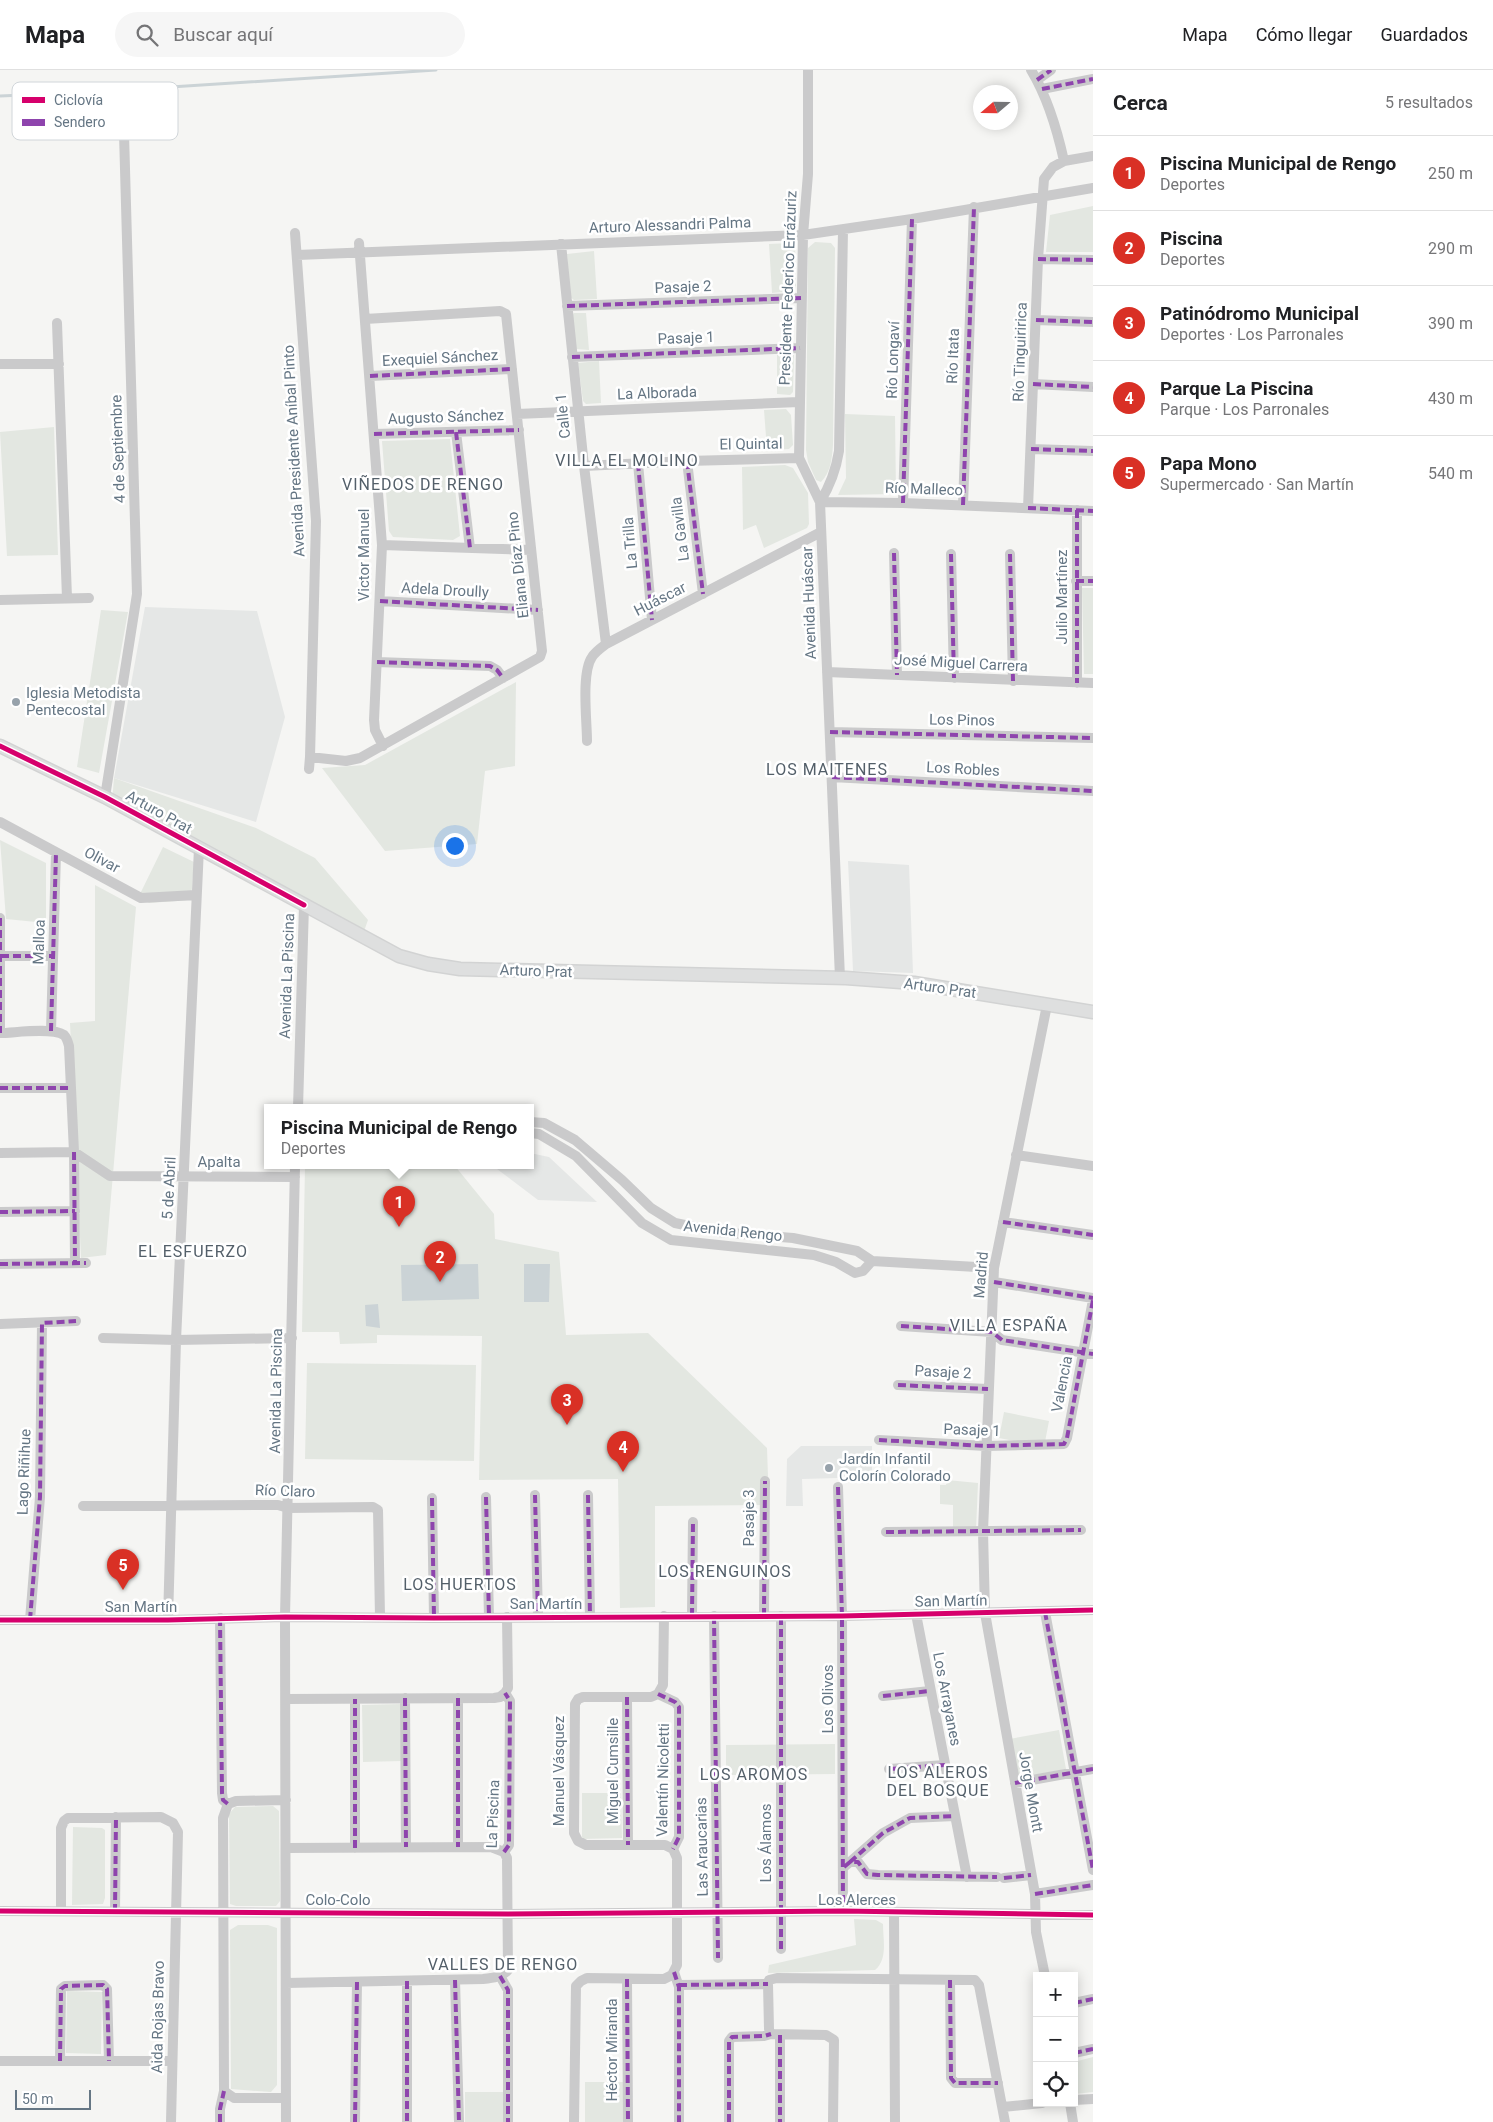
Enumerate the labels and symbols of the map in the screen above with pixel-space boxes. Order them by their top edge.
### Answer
legend [12,82,178,140]
north arrow [973,85,1018,130]
text: Ciclovía [54,92,103,108]
text: Sendero [54,114,105,130]
street label: Presidente Federico Errázuriz [776,190,800,386]
street label: Arturo Alessandri Palma [589,213,751,237]
street label: Pasaje 2 [654,277,712,297]
street label: Río Tinguiririca [1009,302,1031,402]
street label: Río Longaví [883,320,903,399]
street label: Pasaje 1 [657,328,715,348]
street label: Río Itata [943,328,963,384]
street label: Avenida Presidente Aníbal Pinto [279,345,309,557]
street label: Exequiel Sánchez [381,346,499,370]
street label: La Alborada [617,383,697,403]
street label: Calle 1 [552,393,574,439]
street label: 4 de Septiembre [107,394,129,504]
street label: Augusto Sánchez [388,406,504,428]
street label: El Quintal [719,434,783,454]
district label: VILLA EL MOLINO [555,451,699,470]
district label: VIÑEDOS DE RENGO [342,474,504,494]
street label: Río Malleco [885,479,963,499]
street label: La Gavilla [667,496,693,562]
street label: Victor Manuel [355,509,373,601]
street label: Eliana Díaz Pino [503,511,533,619]
street label: La Trilla [619,516,641,570]
street label: Avenida Huáscar [798,546,820,660]
street label: Julio Martínez [1053,549,1071,645]
street label: Huáscar [631,578,689,620]
street label: Adela Droully [401,579,489,601]
street label: José Miguel Carrera [894,651,1028,675]
place label: Iglesia Metodista Pentecostal [26,684,141,719]
marker: Iglesia Metodista Pentecostal [10,696,22,708]
street label: Los Pinos [929,710,995,730]
street label: Los Robles [926,758,1000,780]
district label: LOS MAITENES [766,760,888,779]
street label: Arturo Prat [123,786,195,838]
your location [442,833,468,859]
street label: Olivar [81,843,123,877]
street label: Avenida La Piscina [276,913,298,1039]
street label: Malloa [29,919,49,965]
street label: Arturo Prat [499,961,573,981]
street label: Arturo Prat [903,974,977,1002]
street label: Apalta [197,1153,241,1171]
street label: 5 de Abril [158,1156,180,1220]
pin: 1 [383,1186,415,1227]
street label: Avenida Rengo [683,1217,783,1245]
pin: 2 [424,1241,456,1282]
district label: EL ESFUERZO [138,1242,248,1261]
street label: Madrid [970,1251,992,1299]
district label: VILLA ESPAÑA [950,1315,1068,1335]
street label: Avenida La Piscina [266,1328,286,1454]
street label: Valencia [1048,1354,1076,1414]
street label: Pasaje 2 [914,1362,972,1382]
pin: 3 [551,1384,583,1425]
street label: Pasaje 1 [943,1420,1001,1440]
street label: Lago Riñihue [14,1429,35,1515]
pin: 4 [607,1431,639,1472]
place label: Jardín Infantil Colorín Colorado [839,1450,951,1485]
marker: Jardín Infantil Colorín Colorado [823,1462,835,1474]
street label: Río Claro [255,1481,315,1501]
street label: Pasaje 3 [740,1489,758,1547]
pin: 5 [107,1549,139,1590]
district label: LOS RENGUINOS [658,1562,792,1581]
district label: LOS HUERTOS [403,1575,517,1594]
street label: San Martín [915,1591,987,1611]
street label: San Martín [510,1595,582,1613]
street label: San Martín [105,1598,177,1616]
street label: Los Arrayanes [929,1651,965,1747]
street label: Los Olivos [819,1664,837,1734]
street label: Manuel Vásquez [550,1716,568,1826]
street label: Miguel Cumsille [604,1718,622,1824]
street label: Valentín Nicoletti [653,1723,673,1837]
street label: Jorge Montt [1015,1750,1047,1834]
district label: LOS ALEROS DEL BOSQUE [886,1763,990,1800]
district label: LOS AROMOS [700,1765,808,1784]
street label: La Piscina [483,1779,503,1849]
street label: Las Araucarias [692,1797,712,1897]
street label: Los Álamos [757,1803,775,1883]
street label: Colo-Colo [305,1891,371,1909]
street label: Los Alerces [818,1891,896,1909]
district label: VALLES DE RENGO [428,1955,578,1974]
street label: Aida Rojas Bravo [148,1961,168,2073]
street label: Héctor Miranda [603,1998,621,2102]
scale bar [15,2087,91,2110]

